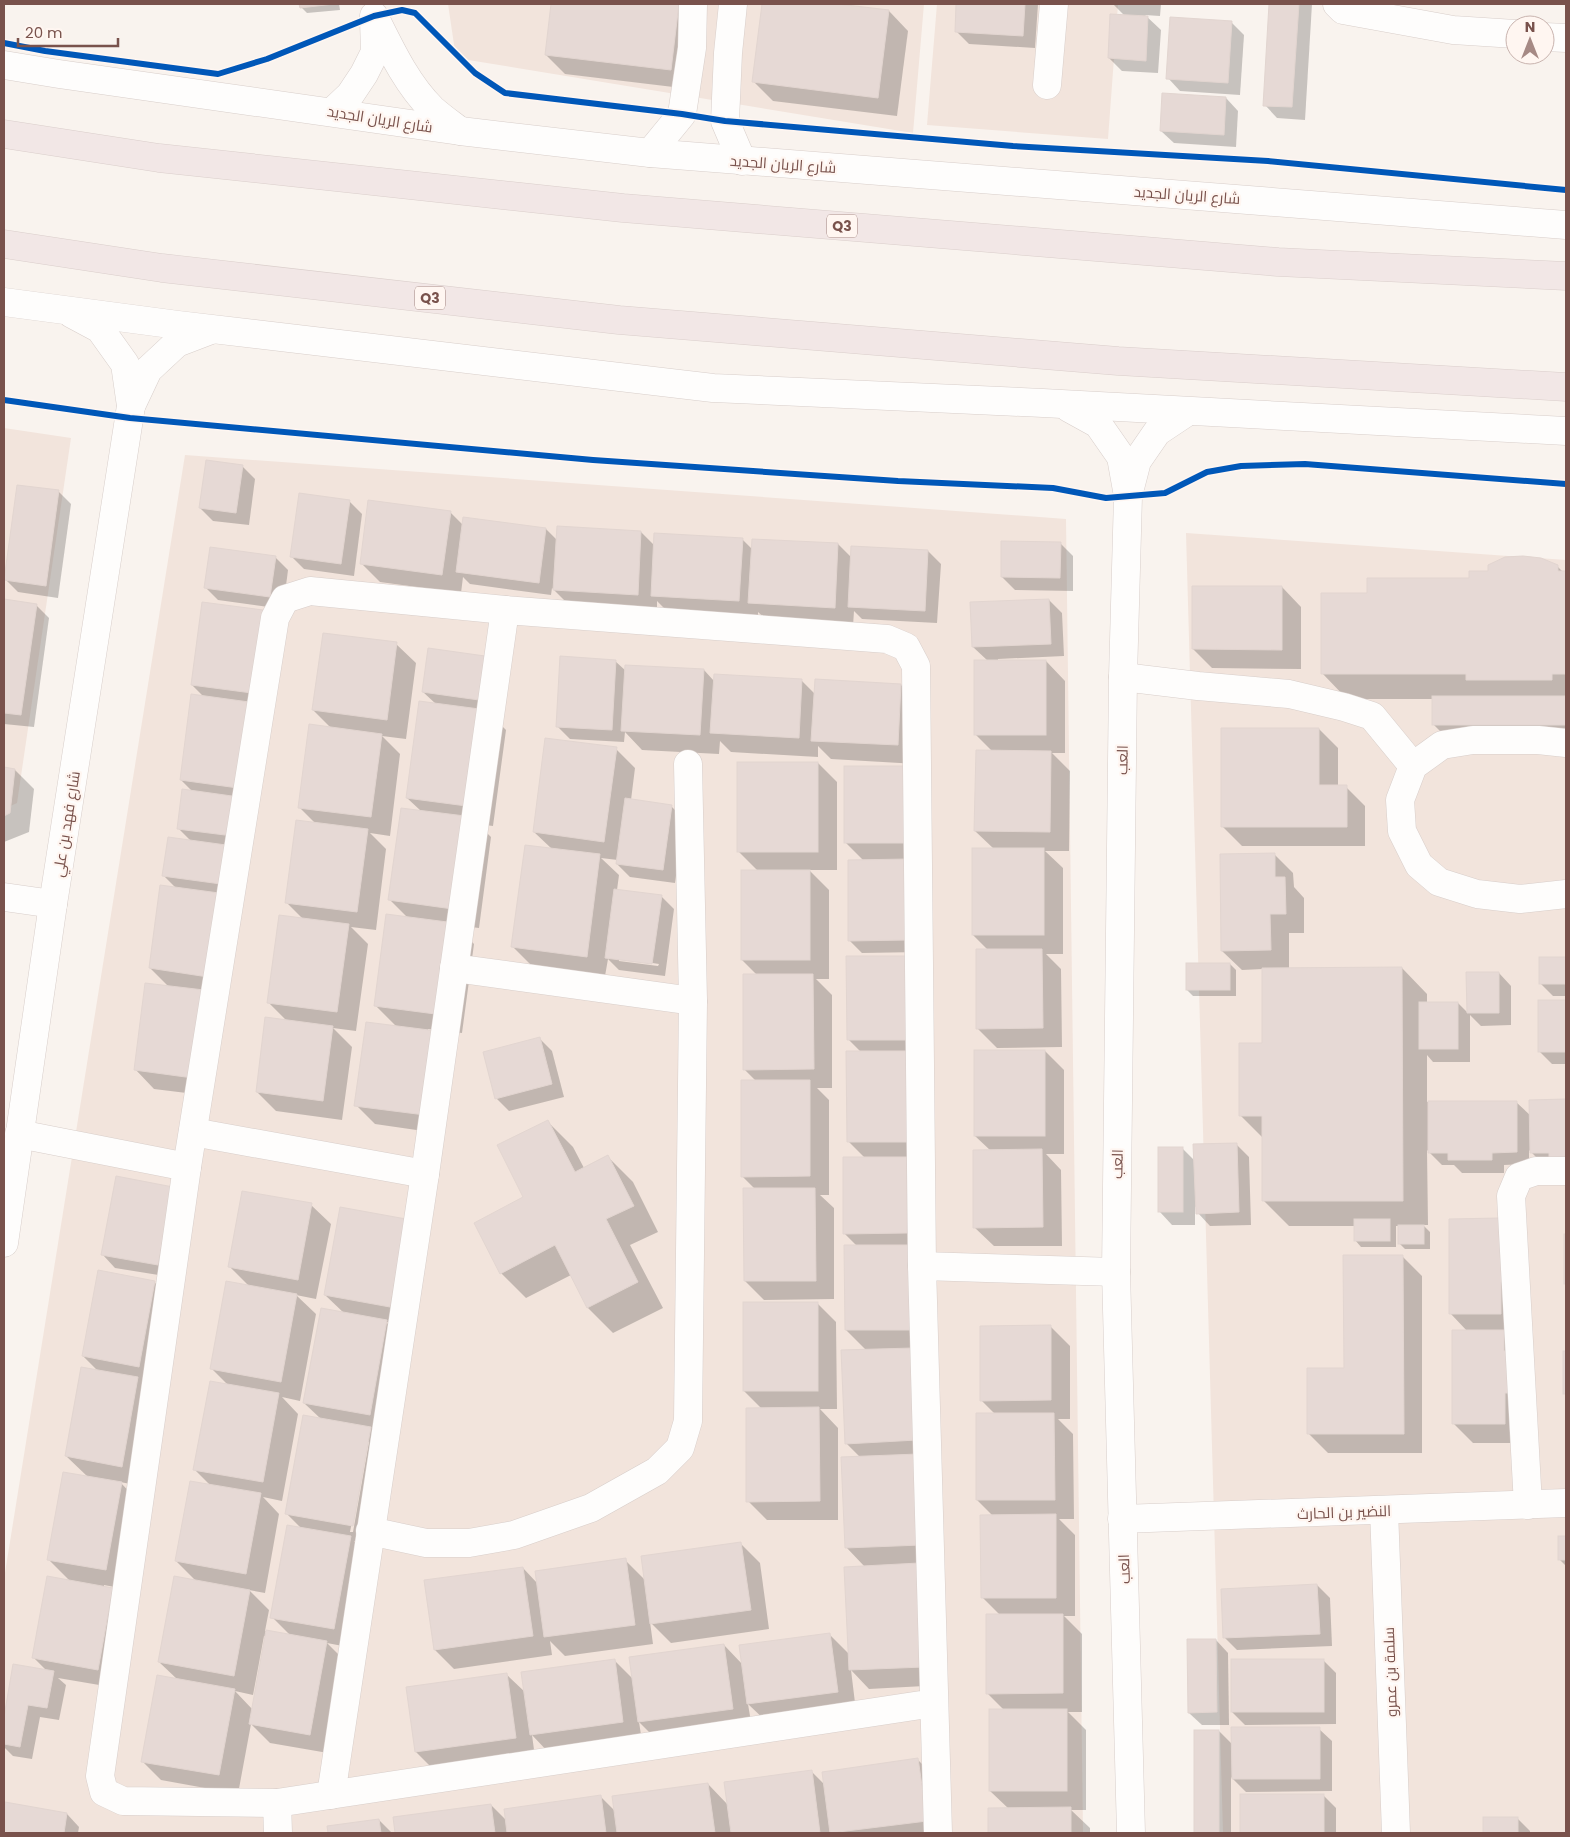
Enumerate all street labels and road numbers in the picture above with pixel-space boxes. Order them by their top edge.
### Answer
street label: شارع الريان الجديد [326,100,434,139]
street label: شارع الريان الجديد [729,150,837,179]
street label: شارع الريان الجديد [1133,181,1241,210]
road number: Q3 [827,215,857,238]
road number: Q3 [415,286,445,310]
street label: العب [1111,745,1133,775]
street label: شارع فهد بن علي [47,769,87,879]
street label: العب [1106,1149,1128,1179]
street label: النضير بن الحارث [1297,1500,1391,1524]
street label: العب [1113,1554,1135,1584]
street label: سلمة بن عمرو [1378,1627,1402,1717]

